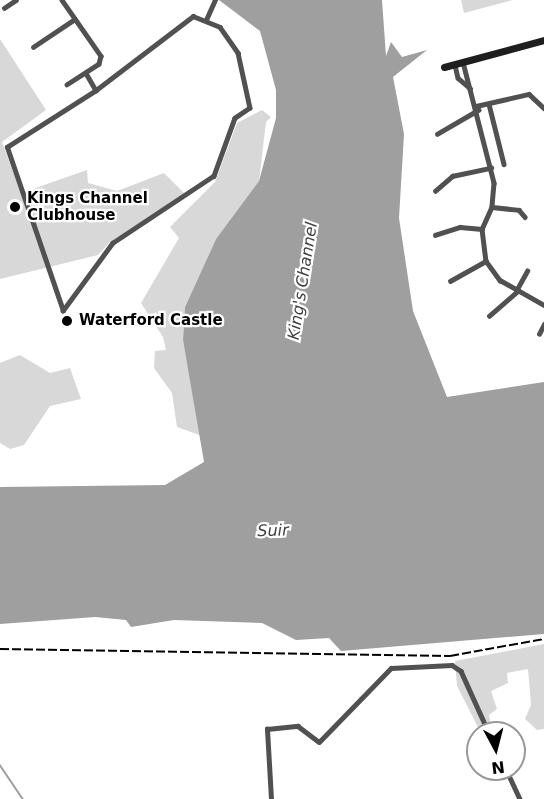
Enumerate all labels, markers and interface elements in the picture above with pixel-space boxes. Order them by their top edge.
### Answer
place label: Kings Channel Clubhouse [27,189,148,224]
marker: Kings Channel Clubhouse [8,200,22,214]
water label: King's Channel [284,221,322,341]
place label: Waterford Castle [79,312,223,330]
marker: Waterford Castle [60,314,74,328]
water label: Suir [257,521,289,541]
north arrow [466,721,526,781]
text: N [490,757,506,778]

